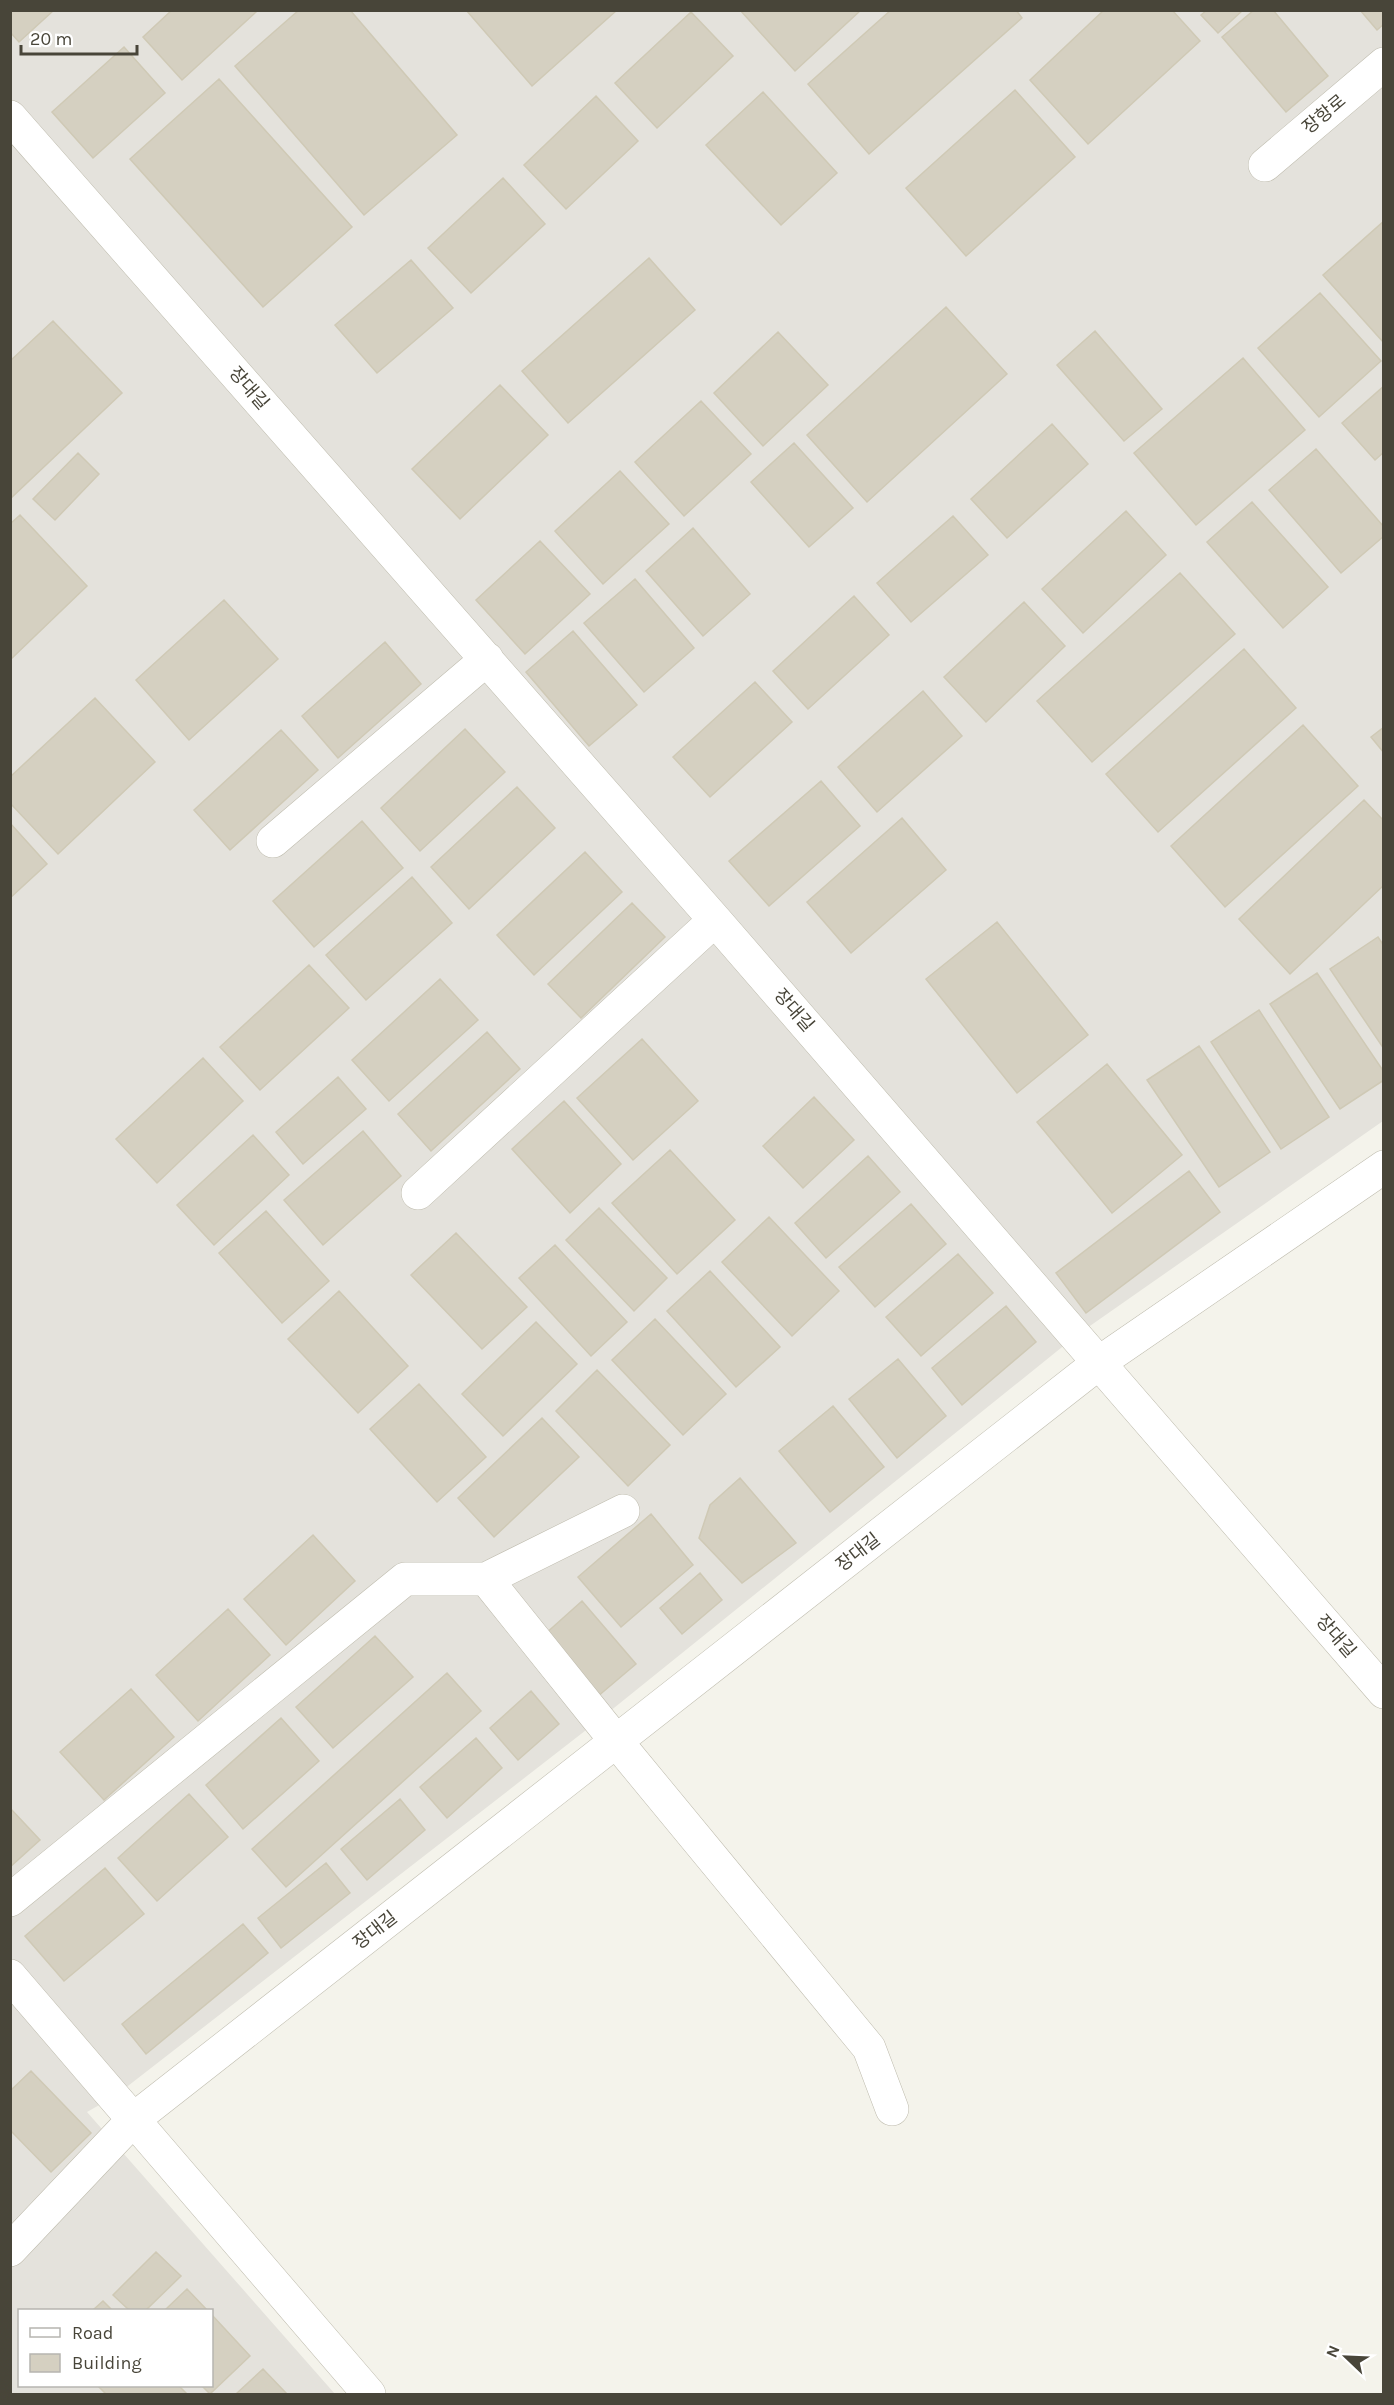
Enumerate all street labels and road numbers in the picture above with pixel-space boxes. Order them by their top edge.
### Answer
street label: 장항로 [1298,90,1350,138]
street label: 장대길 [224,362,274,414]
street label: 장대길 [769,984,819,1036]
street label: 장대길 [832,1528,884,1576]
street label: 장대길 [1311,1610,1361,1662]
street label: 장대길 [349,1906,401,1954]

